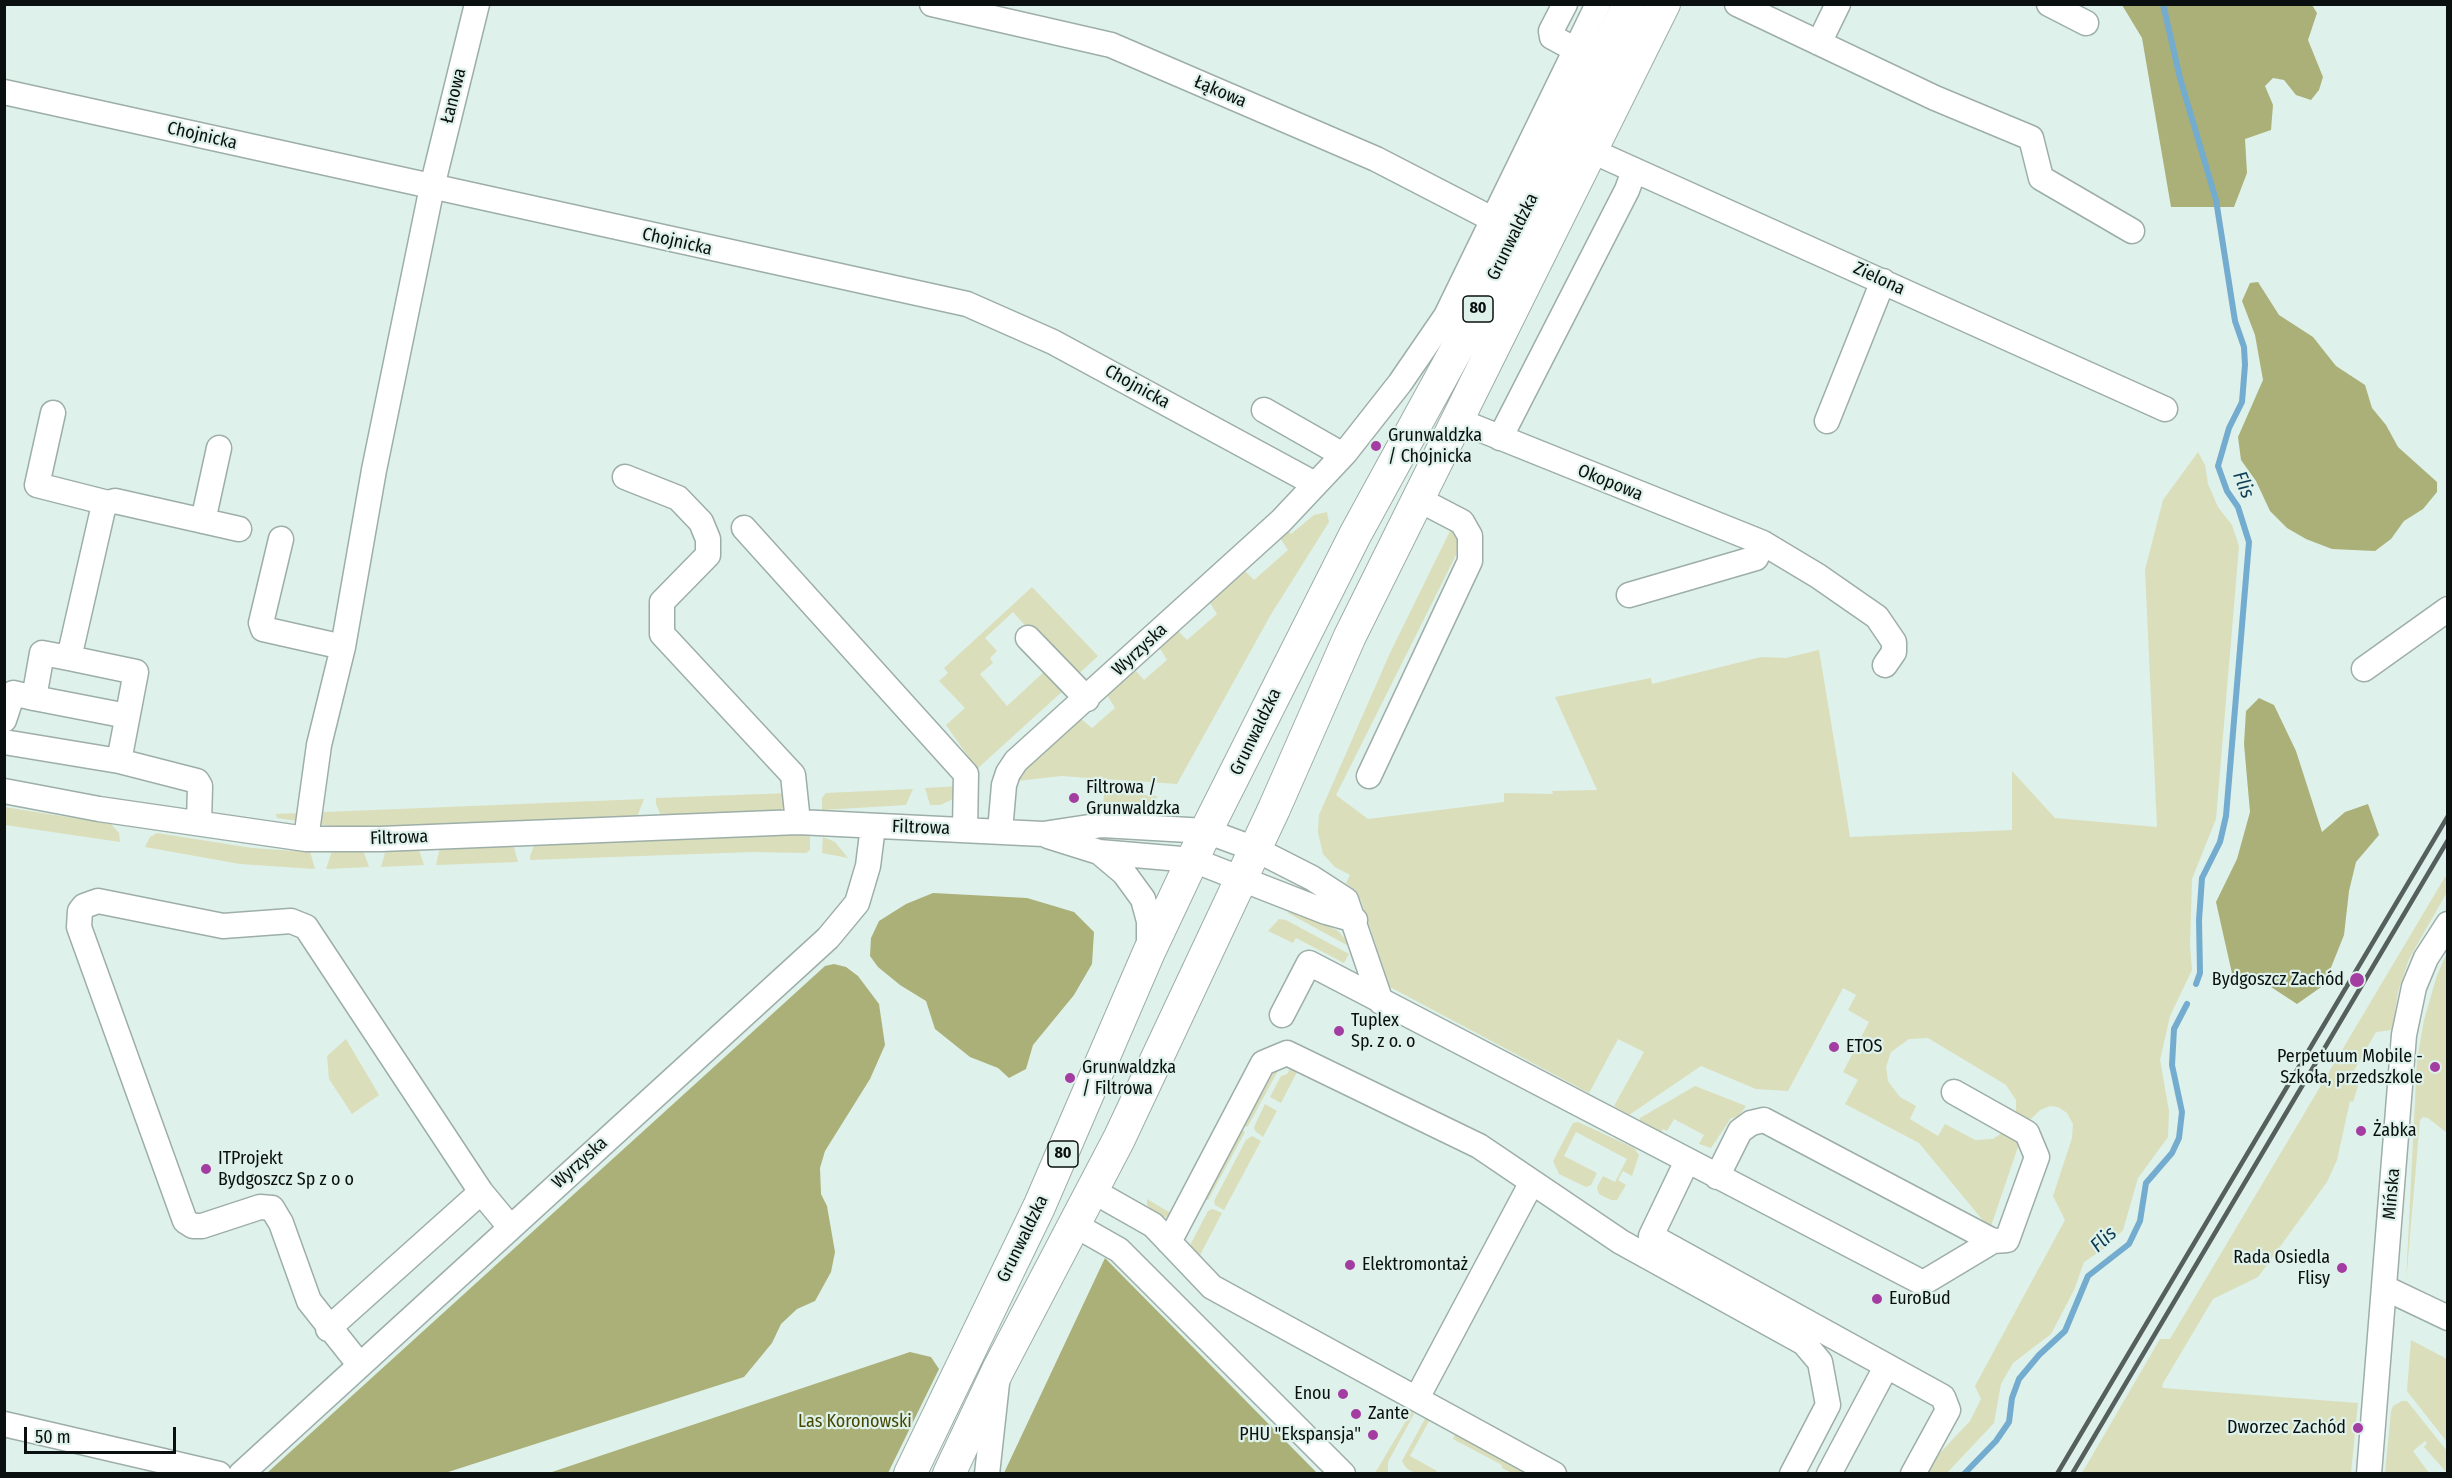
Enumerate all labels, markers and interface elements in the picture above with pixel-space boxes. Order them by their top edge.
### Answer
street label: Łanowa [437,66,471,126]
street label: Łąkowa [1190,71,1250,113]
street label: Chojnicka [165,117,239,155]
street label: Grunwaldzka [1483,190,1543,284]
street label: Chojnicka [640,223,714,261]
street label: Zielona [1850,258,1908,300]
road number: 80 [1463,296,1493,322]
street label: Chojnicka [1101,360,1173,414]
place label: Grunwaldzka / Chojnicka [1388,425,1482,468]
marker: Grunwaldzka / Chojnicka [1369,439,1383,453]
street label: Okopowa [1574,460,1646,506]
water label: Flis [2227,468,2259,502]
street label: Wyrzyska [1108,619,1172,681]
street label: Grunwaldzka [1226,685,1286,779]
place label: Filtrowa / Grunwaldzka [1086,777,1180,820]
marker: Filtrowa / Grunwaldzka [1067,791,1081,805]
street label: Filtrowa [892,816,950,840]
street label: Filtrowa [370,826,428,850]
place label: Bydgoszcz Zachód [2212,969,2344,991]
marker: Bydgoszcz Zachód [2348,971,2366,989]
place label: Tuplex Sp. z o. o [1351,1010,1416,1052]
marker: Tuplex Sp. z o. o [1332,1024,1346,1038]
place label: ETOS [1846,1036,1882,1058]
marker: ETOS [1827,1040,1841,1054]
place label: Perpetuum Mobile - Szkoła, przedszkole [2277,1046,2423,1088]
place label: Grunwaldzka / Filtrowa [1082,1057,1176,1100]
marker: Perpetuum Mobile - Szkoła, przedszkole [2428,1060,2442,1074]
marker: Grunwaldzka / Filtrowa [1063,1071,1077,1085]
place label: Żabka [2373,1120,2417,1142]
marker: Żabka [2354,1124,2368,1138]
street label: Wyrzyska [548,1132,612,1194]
road number: 80 [1048,1141,1078,1167]
place label: ITProjekt Bydgoszcz Sp z o o [218,1148,354,1190]
marker: ITProjekt Bydgoszcz Sp z o o [199,1162,213,1176]
street label: Mińska [2379,1167,2405,1221]
street label: Grunwaldzka [993,1192,1053,1286]
water label: Flis [2086,1222,2122,1258]
place label: Rada Osiedla Flisy [2233,1247,2330,1290]
place label: Elektromontaż [1362,1254,1468,1276]
marker: Elektromontaż [1343,1258,1357,1272]
marker: Rada Osiedla Flisy [2335,1261,2349,1275]
place label: EuroBud [1889,1288,1951,1310]
marker: EuroBud [1870,1292,1884,1306]
place label: Enou [1294,1383,1331,1405]
marker: Enou [1336,1387,1350,1401]
place label: Zante [1368,1403,1409,1425]
marker: Zante [1349,1407,1363,1421]
park label: Las Koronowski [798,1411,912,1433]
scale bar [27,1415,178,1453]
place label: Dworzec Zachód [2227,1417,2346,1439]
marker: Dworzec Zachód [2351,1421,2365,1435]
place label: PHU "Ekspansja" [1239,1424,1361,1446]
text: 50 m [35,1426,71,1448]
marker: PHU "Ekspansja" [1366,1428,1380,1442]

